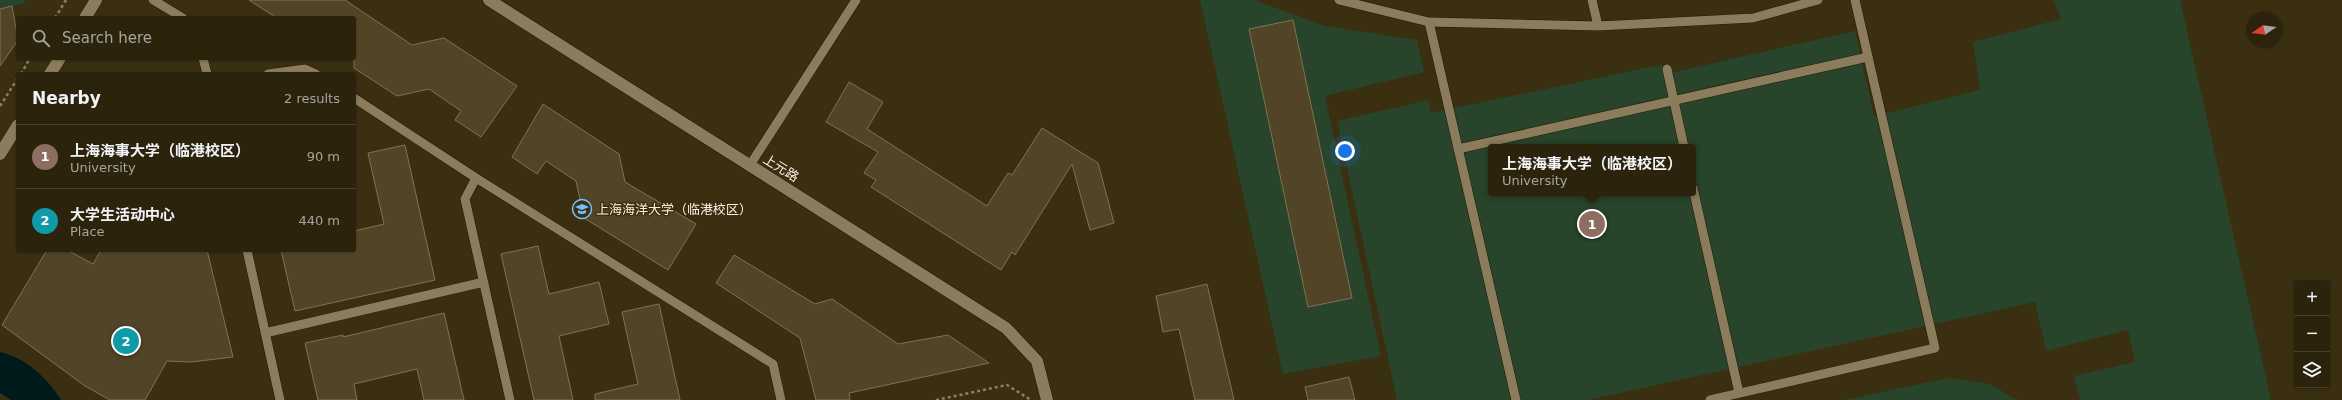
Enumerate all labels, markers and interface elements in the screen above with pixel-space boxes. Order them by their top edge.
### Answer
north arrow [2246,12,2282,48]
search box [16,16,356,60]
icon: search [30,27,52,49]
text: Search here [62,29,152,47]
text: Nearby [32,88,101,108]
text: 2 results [284,91,340,106]
your location [1335,141,1355,161]
text: 上海海事大学（临港校区） [70,142,250,160]
popup [1488,144,1696,196]
text: 1 [40,149,50,164]
text: 90 m [307,149,340,164]
street label: 上元路 [760,151,802,185]
text: 上海海事大学（临港校区） [1502,155,1682,173]
text: University [70,160,136,175]
text: University [1502,173,1568,188]
school or university icon: 上海海洋大学（临港校区） [571,198,593,220]
place label: 上海海洋大学（临港校区） [596,202,752,217]
text: 大学生活动中心 [70,206,175,224]
pin: 1 [1579,209,1605,239]
text: 2 [40,213,50,228]
text: 440 m [298,213,340,228]
text: Place [70,224,105,239]
map controls [2294,280,2330,388]
button: + [2294,280,2330,316]
button: − [2294,316,2330,352]
pin: 2 [113,326,139,356]
button: layers [2294,352,2330,388]

